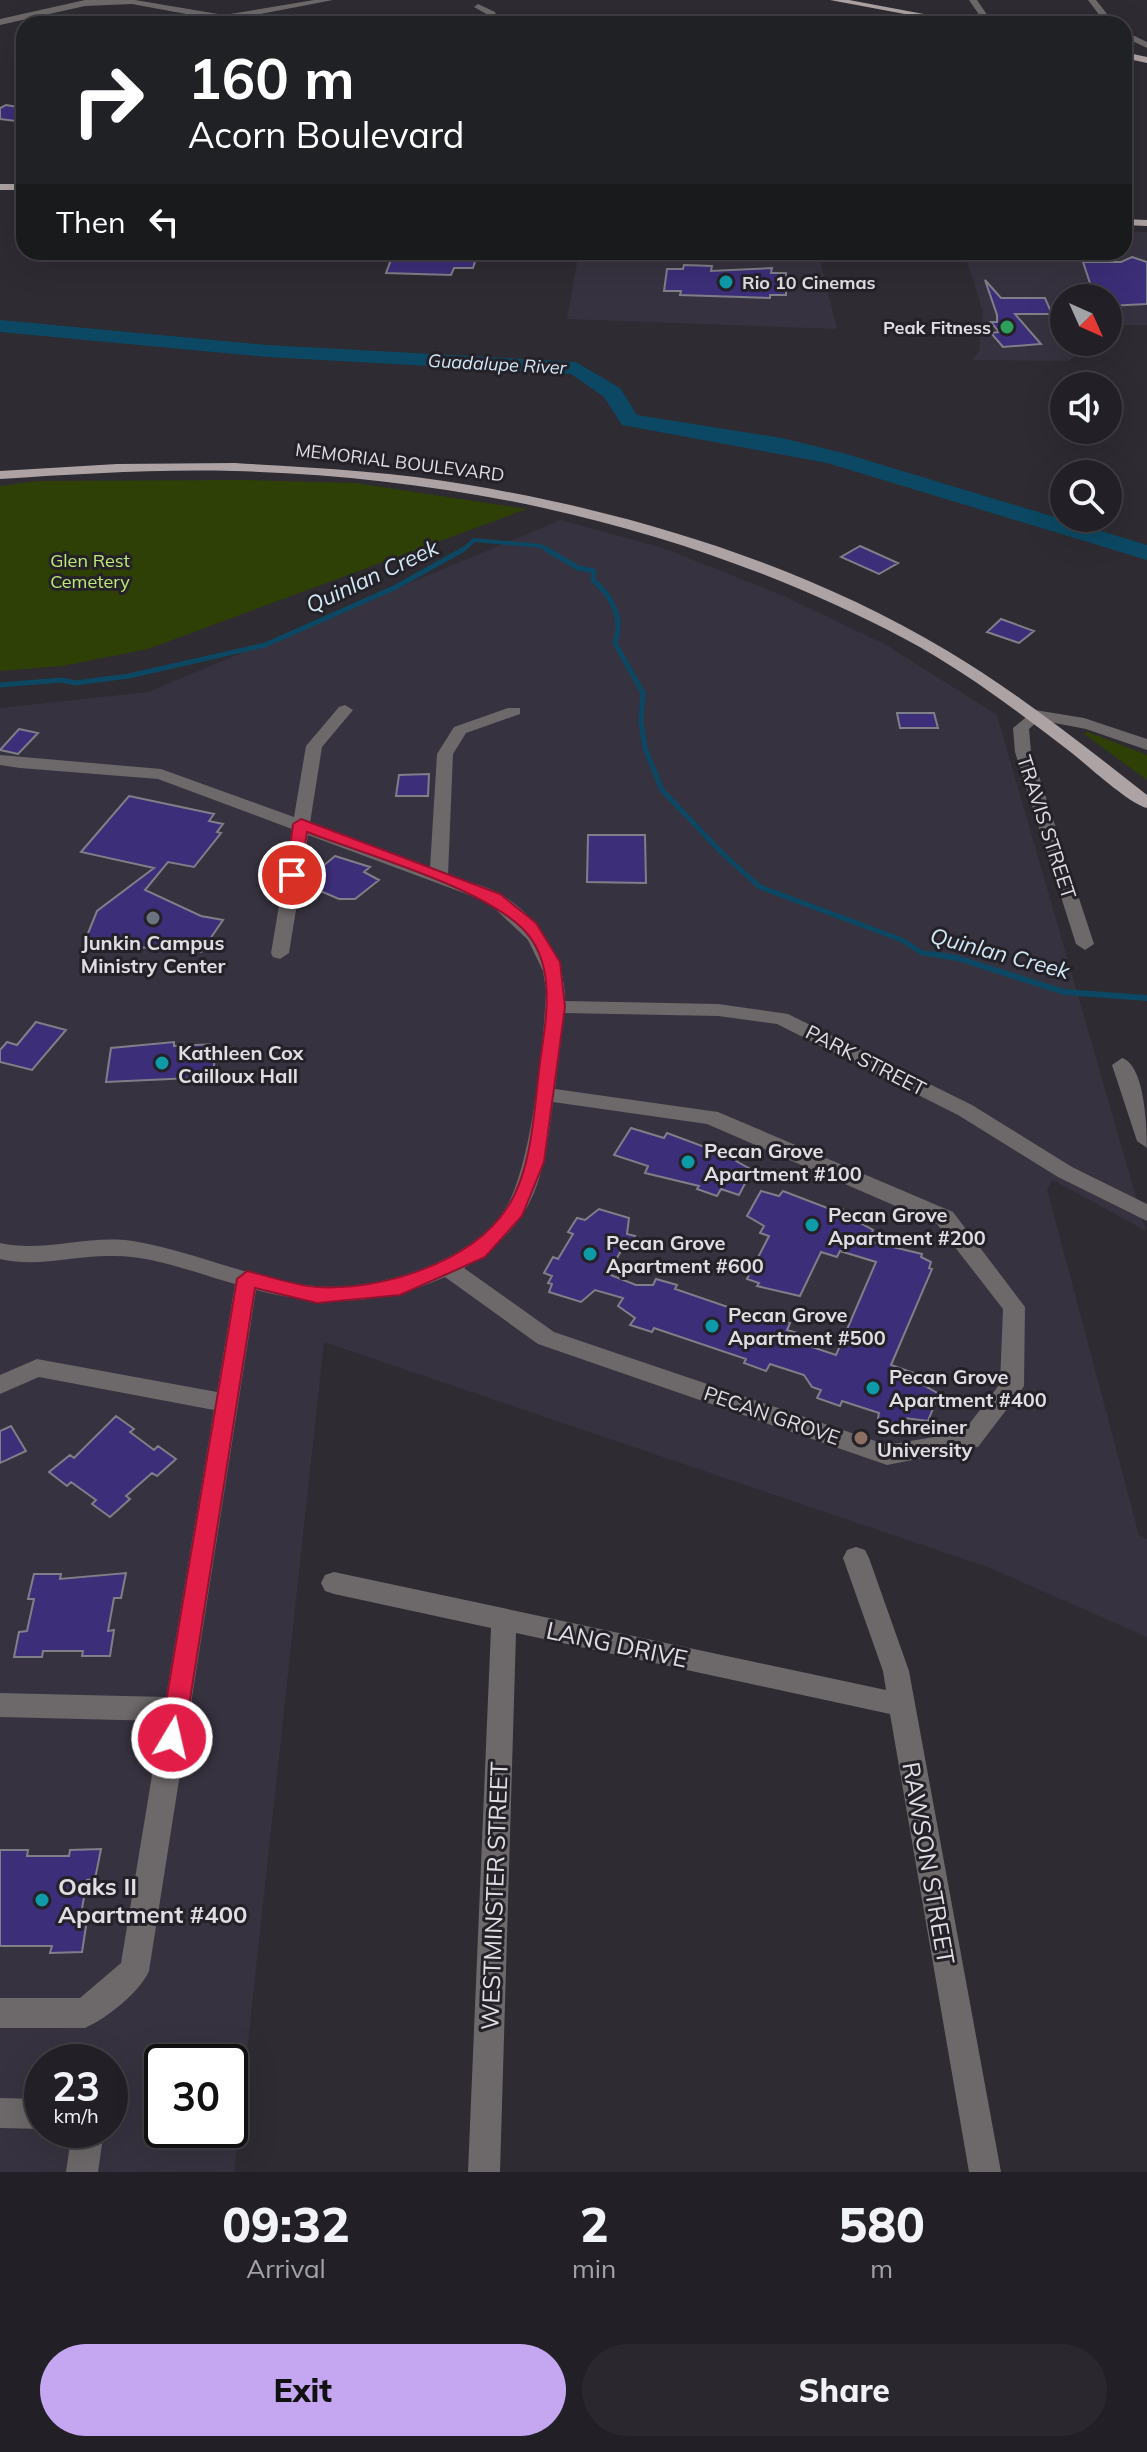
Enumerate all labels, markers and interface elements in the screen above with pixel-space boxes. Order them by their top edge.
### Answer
text: 160 m [188,43,355,113]
icon: right [56,48,160,152]
text: Acorn Boulevard [188,112,464,157]
icon: left [142,200,186,244]
text: Then [56,203,126,241]
place label: Rio 10 Cinemas [742,271,876,294]
marker: Rio 10 Cinemas [717,273,735,291]
north arrow [1050,284,1122,356]
map controls [1050,284,1122,532]
place label: Peak Fitness [883,316,991,339]
marker: Peak Fitness [998,318,1016,336]
water label: Guadalupe River [427,349,568,379]
button: sound [1050,372,1122,444]
street label: MEMORIAL BOULEVARD [294,438,506,486]
button: search [1050,460,1122,532]
water label: Quinlan Creek [301,533,443,619]
park label: Glen Rest Cemetery [50,549,130,593]
street label: TRAVIS STREET [1012,752,1082,902]
pin [258,841,326,909]
icon: arrive [270,853,314,897]
marker: Junkin Campus Ministry Center [144,909,162,927]
water label: Quinlan Creek [927,921,1073,985]
place label: Junkin Campus Ministry Center [81,930,225,978]
street label: PARK STREET [802,1019,930,1101]
place label: Kathleen Cox Cailloux Hall [178,1040,305,1088]
marker: Kathleen Cox Cailloux Hall [153,1054,171,1072]
place label: Pecan Grove Apartment #100 [704,1138,862,1186]
marker: Pecan Grove Apartment #100 [679,1153,697,1171]
place label: Pecan Grove Apartment #200 [828,1202,986,1250]
marker: Pecan Grove Apartment #200 [803,1216,821,1234]
place label: Pecan Grove Apartment #600 [606,1230,764,1278]
marker: Pecan Grove Apartment #600 [581,1245,599,1263]
place label: Pecan Grove Apartment #500 [728,1302,886,1350]
marker: Pecan Grove Apartment #500 [703,1317,721,1335]
place label: Pecan Grove Apartment #400 [889,1364,1047,1412]
marker: Pecan Grove Apartment #400 [864,1379,882,1397]
street label: PECAN GROVE [701,1380,843,1450]
place label: Schreiner University [877,1414,972,1462]
marker: Schreiner University [852,1429,870,1447]
street label: LANG DRIVE [544,1614,690,1674]
position arrow [130,1696,214,1780]
street label: RAWSON STREET [896,1760,962,1967]
street label: WESTMINSTER STREET [474,1761,514,2031]
place label: Oaks II Apartment #400 [58,1871,247,1929]
marker: Oaks II Apartment #400 [33,1891,51,1909]
speed limit sign: 30 [144,2044,248,2148]
text: 23 [52,2061,100,2111]
text: km/h [53,2103,99,2128]
text: 09:32 [222,2194,350,2254]
text: 2 [580,2194,609,2254]
text: 580 [838,2194,925,2254]
text: Arrival [246,2252,326,2285]
text: min [572,2252,616,2285]
text: m [870,2252,893,2285]
button: Exit [40,2344,566,2436]
button: Share [582,2344,1107,2436]

